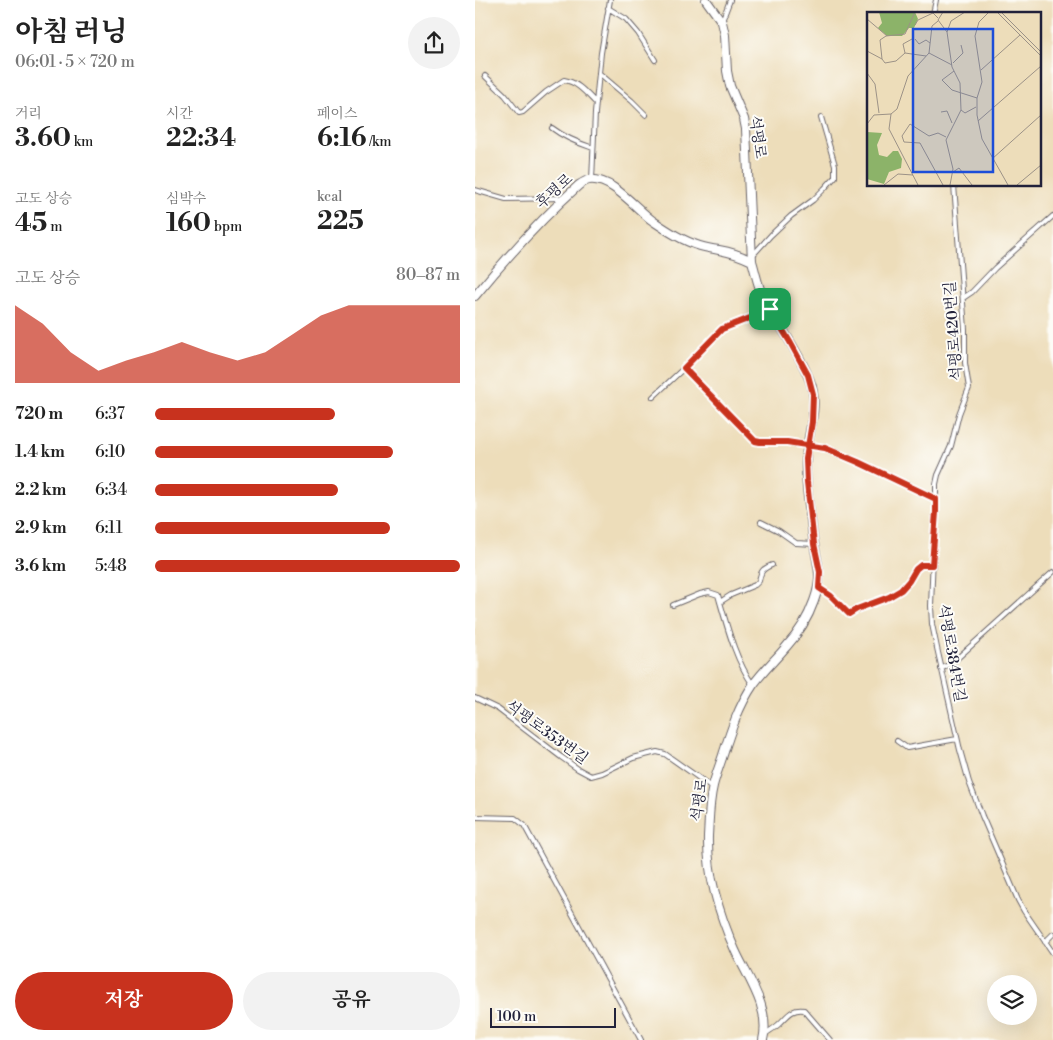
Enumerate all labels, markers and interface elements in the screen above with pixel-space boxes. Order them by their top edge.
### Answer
inset map [867,12,1041,186]
text: 아침 러닝 [15,15,128,50]
button: share [408,17,460,69]
text: 06:01 · 5 × 720 m [15,52,135,72]
text: 거리 [15,105,42,123]
text: 시간 [166,105,193,123]
text: 페이스 [317,105,358,123]
street label: 석평로 [745,114,770,160]
text: 3.60 [15,123,71,154]
text: 22:34 [166,123,236,154]
text: 6:16 [317,123,366,154]
text: km [71,133,93,151]
text: /km [366,133,392,151]
street label: 후평로 [532,169,577,213]
text: kcal [317,188,342,206]
text: 고도 상승 [15,190,72,208]
text: 심박수 [166,190,207,208]
text: 225 [317,206,364,237]
text: 45 [15,208,47,239]
text: 160 [166,208,211,239]
text: m [47,218,62,236]
text: bpm [211,218,242,236]
text: 80–87 m [396,265,460,285]
text: 고도 상승 [15,268,80,288]
street label: 석평로420번길 [941,280,966,381]
pin [749,288,791,330]
icon: arrive [756,295,784,323]
text: 720 m [15,404,63,424]
text: 6:37 [95,404,125,424]
text: 1.4 km [15,442,65,462]
text: 6:10 [95,442,125,462]
text: 2.2 km [15,480,66,500]
text: 6:34 [95,480,127,500]
text: 2.9 km [15,518,66,538]
text: 6:11 [95,518,123,538]
text: 3.6 km [15,556,66,576]
text: 5:48 [95,556,127,576]
street label: 석평로384번길 [934,603,969,704]
street label: 석평로353번길 [502,696,592,769]
street label: 석평로 [687,777,712,823]
button: 저장 [15,972,233,1030]
button: 공유 [243,972,460,1030]
map controls [987,975,1037,1025]
button: layers [987,975,1037,1025]
scale bar [490,1005,616,1028]
text: 100 m [497,1008,536,1026]

